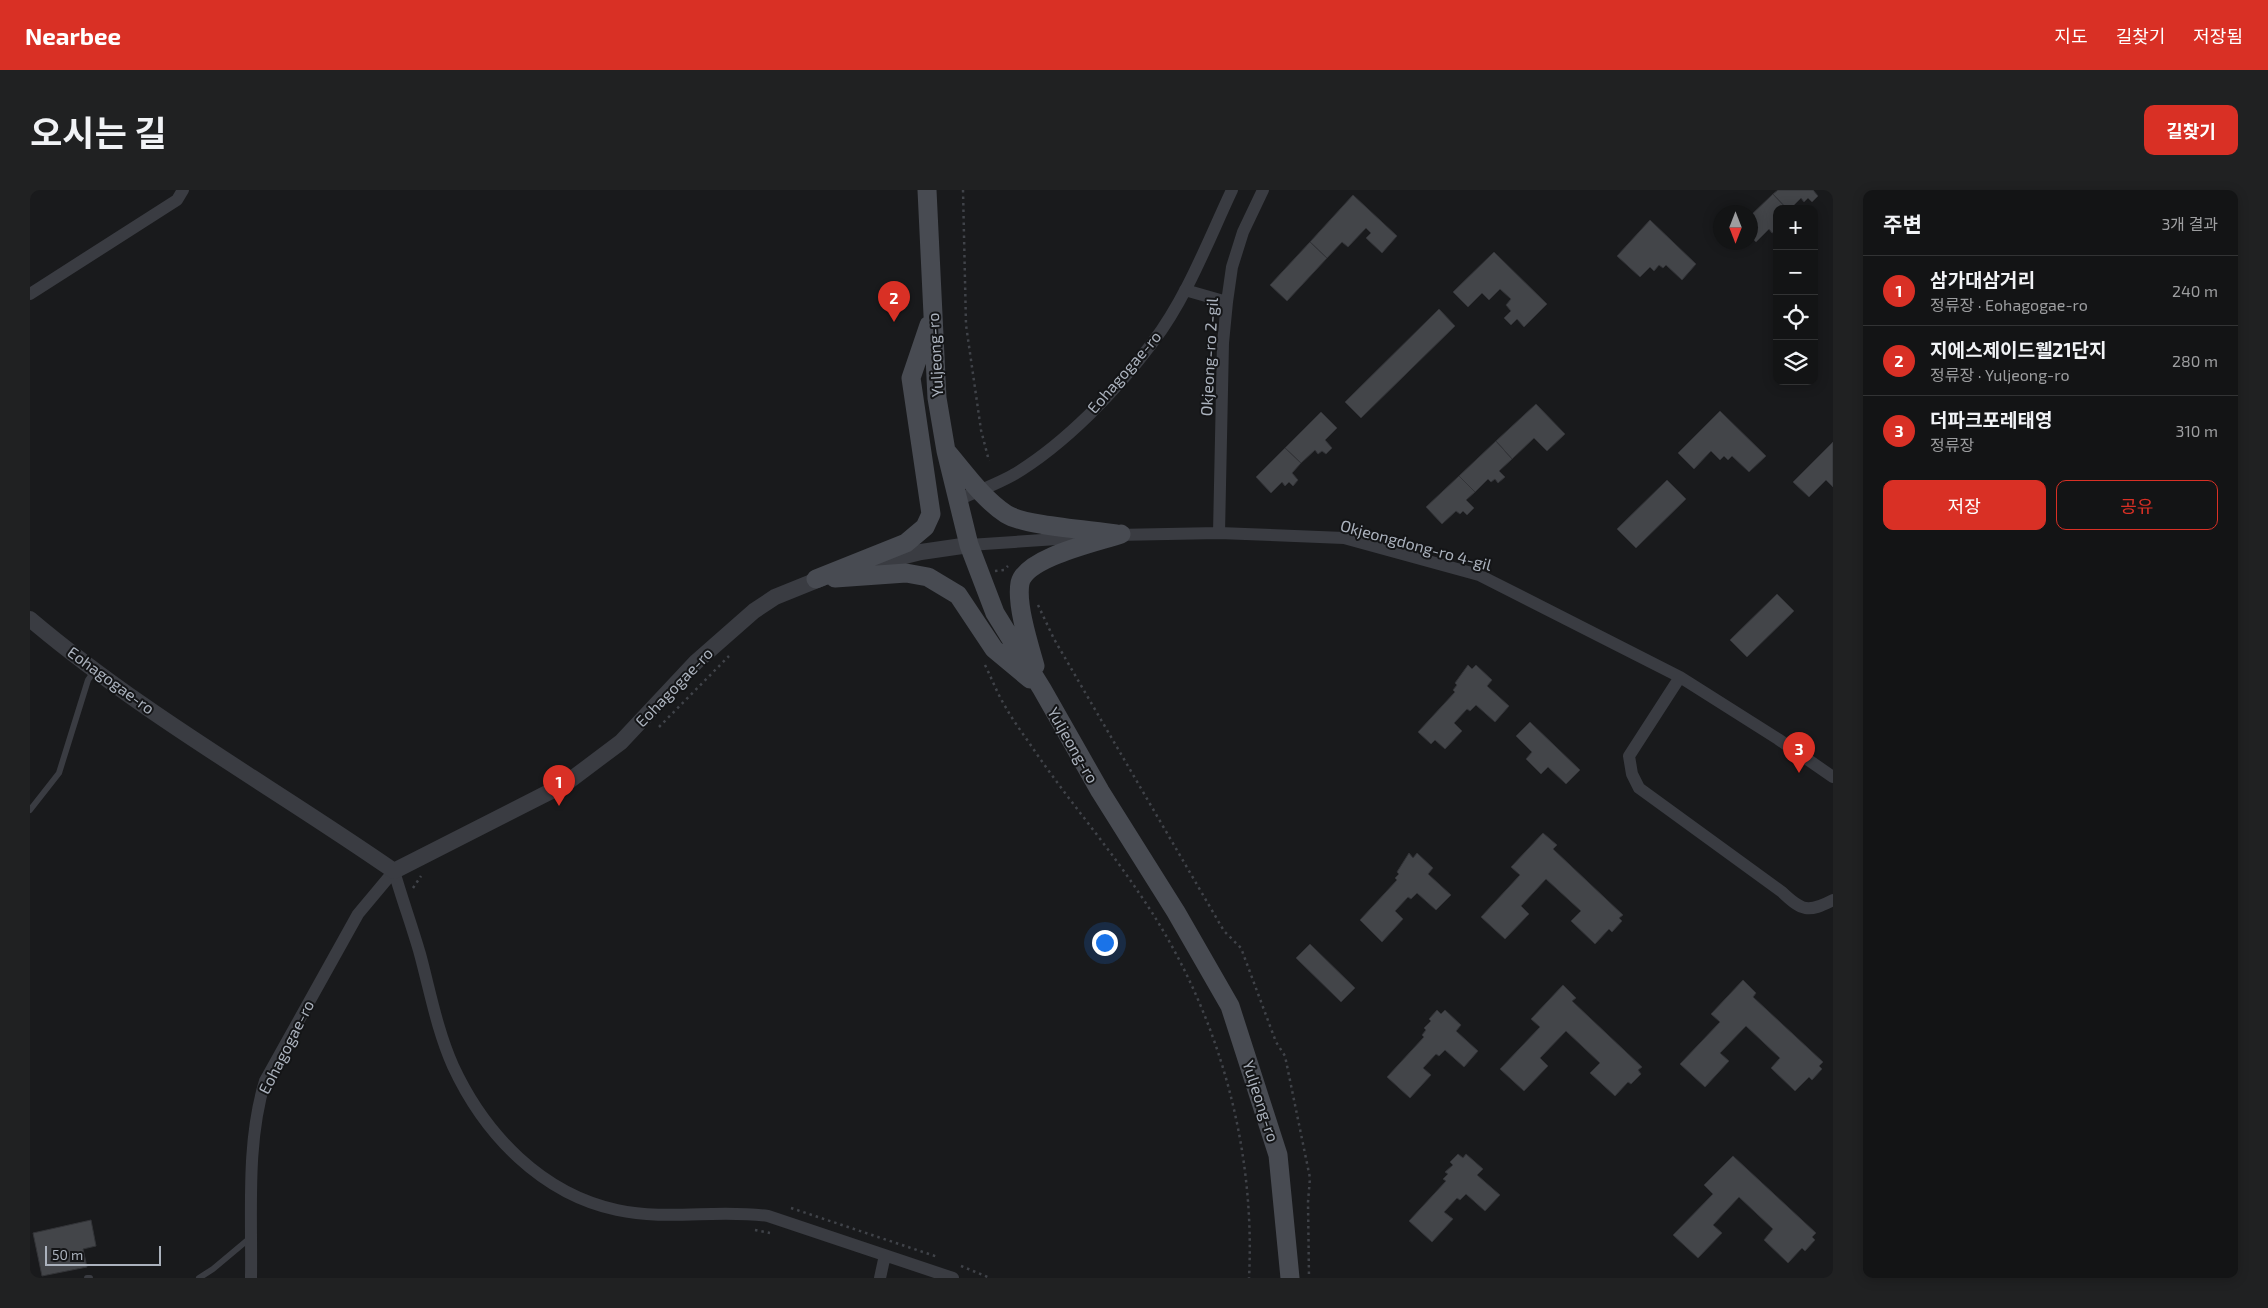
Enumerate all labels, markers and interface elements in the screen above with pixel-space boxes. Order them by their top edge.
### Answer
text: Nearbee [25,21,121,50]
text: 지도 [2055,25,2088,47]
text: 길찾기 [2116,25,2165,47]
text: 저장됨 [2193,25,2243,47]
button: 길찾기 [2144,105,2238,155]
text: 오시는 길 [30,111,166,153]
north arrow [1713,205,1758,250]
map controls [1773,205,1818,385]
button: + [1773,205,1818,250]
text: 주변 [1883,211,1922,236]
text: 3개 결과 [2161,214,2218,233]
button: − [1773,250,1818,295]
text: 삼가대삼거리 [1930,268,2035,291]
pin: 2 [878,281,910,322]
text: 1 [1896,281,1902,300]
text: 240 m [2172,281,2218,300]
button: locate [1773,295,1818,340]
text: 정류장 · Eohagogae-ro [1930,295,2088,314]
street label: Okjeong-ro 2-gil [1196,297,1222,417]
street label: Yuljeong-ro [923,312,947,398]
street label: Eohagogae-ro [1083,327,1165,417]
text: 지에스제이드웰21단지 [1930,338,2107,361]
button: layers [1773,340,1818,385]
text: 2 [1894,351,1904,370]
text: 280 m [2172,351,2218,370]
text: 정류장 · Yuljeong-ro [1930,365,2070,384]
text: 더파크포레태영 [1930,408,2052,431]
text: 3 [1894,421,1904,440]
text: 310 m [2176,421,2218,440]
text: 정류장 [1930,435,1974,454]
button: 저장 [1883,480,2046,530]
button: 공유 [2056,480,2218,530]
street label: Okjeongdong-ro 4-gil [1338,515,1494,575]
street label: Eohagogae-ro [64,642,158,717]
street label: Eohagogae-ro [631,643,716,730]
street label: Yuljeong-ro [1043,703,1103,787]
pin: 3 [1783,732,1815,773]
pin: 1 [543,765,575,806]
your location [1092,930,1118,956]
street label: Eohagogae-ro [254,997,317,1097]
street label: Yuljeong-ro [1238,1058,1284,1144]
scale bar [45,1243,161,1266]
text: 50 m [52,1246,83,1263]

